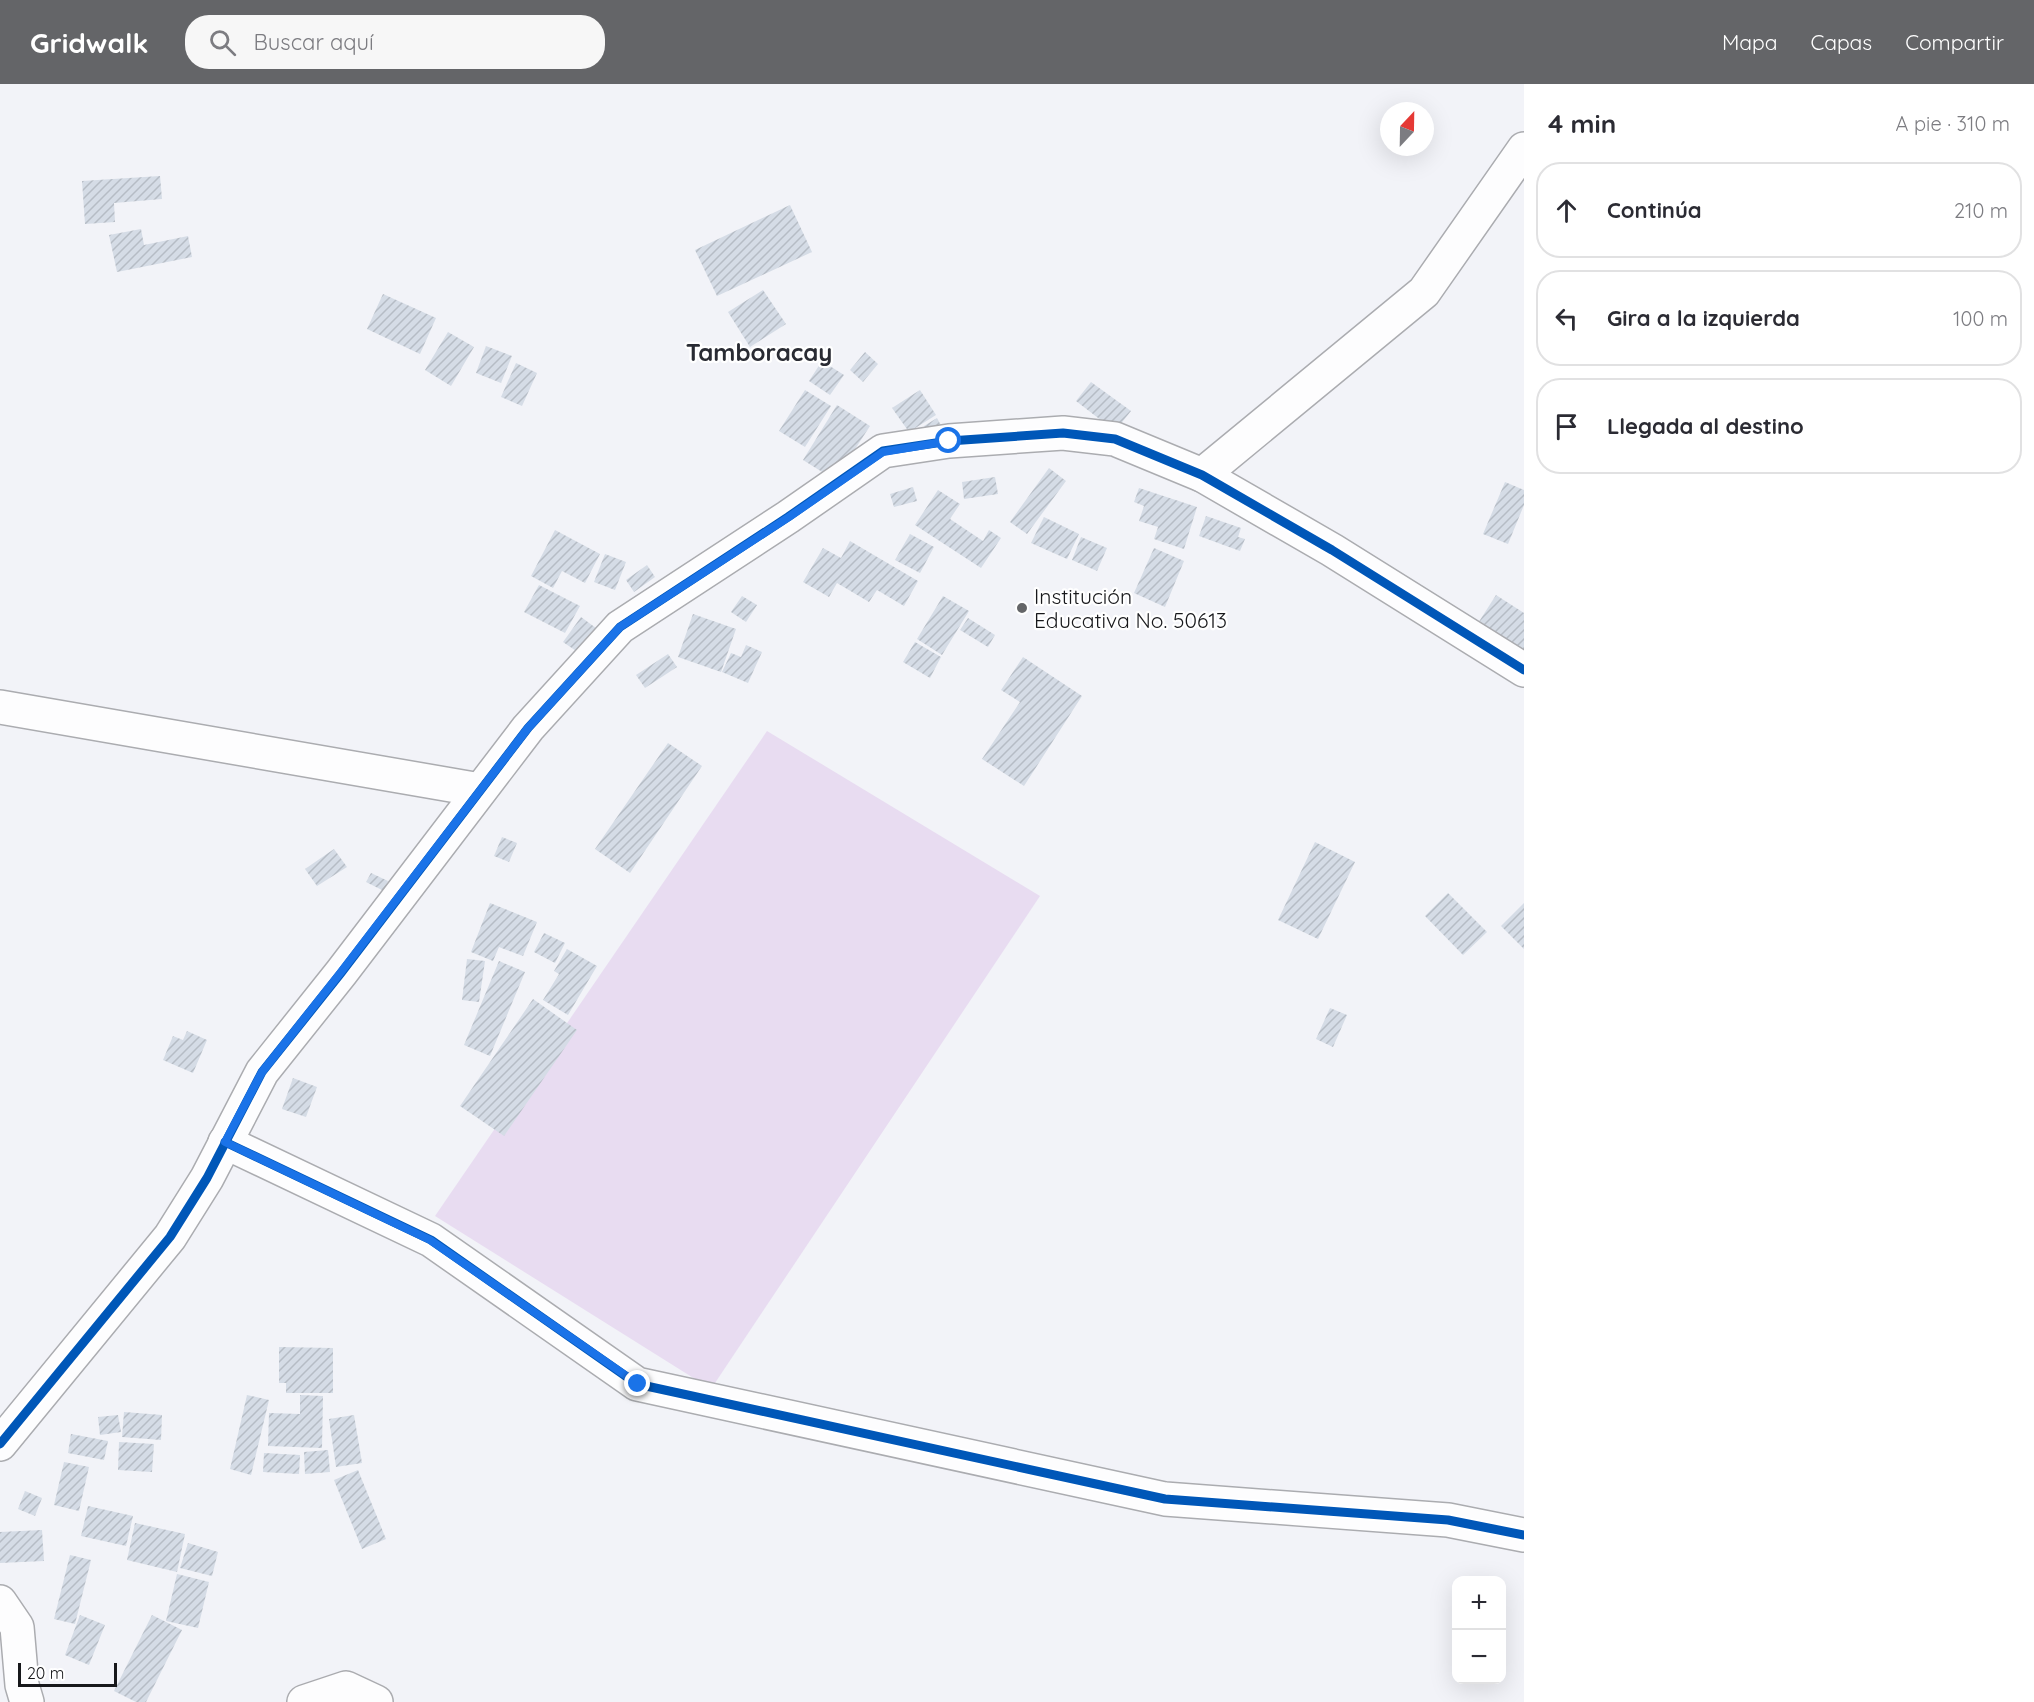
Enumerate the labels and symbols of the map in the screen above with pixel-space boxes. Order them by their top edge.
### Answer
north arrow [1380,102,1434,156]
district label: Tamboracay [686,337,832,367]
route start [935,427,961,453]
place label: Institución Educativa No. 50613 [1034,583,1227,633]
marker: Institución Educativa No. 50613 [1015,601,1029,615]
route end [624,1370,650,1396]
scale bar [18,1660,117,1688]

